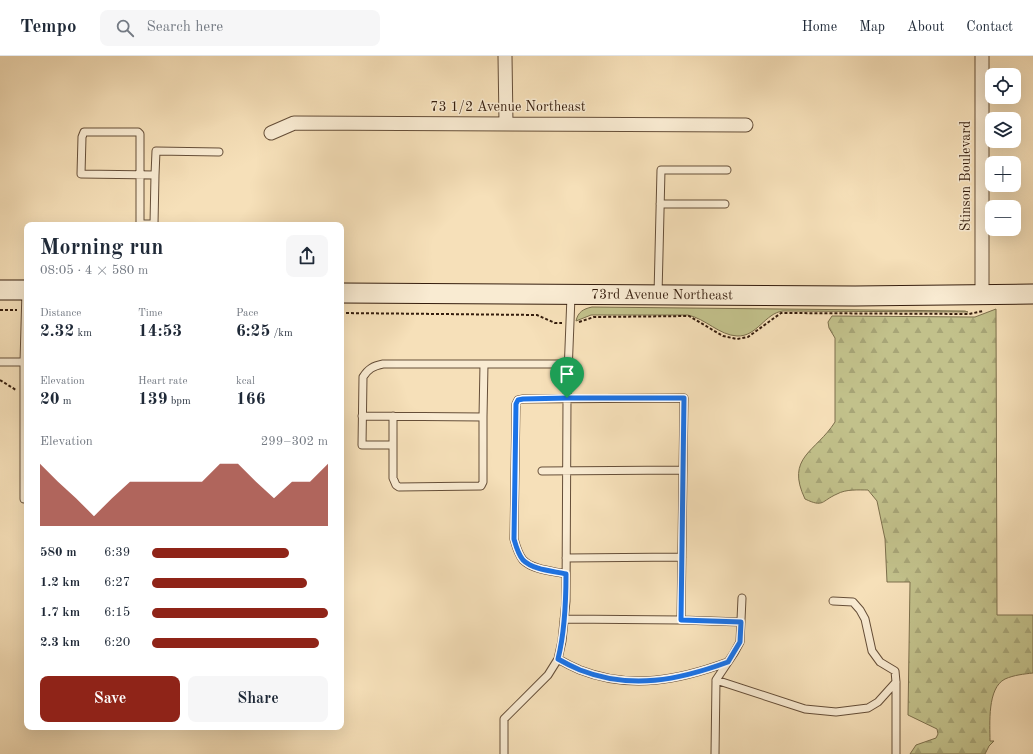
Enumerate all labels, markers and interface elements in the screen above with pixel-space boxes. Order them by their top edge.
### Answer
search box [100,10,380,46]
icon: search [114,17,136,39]
text: Tempo [20,18,76,37]
text: Search here [146,20,223,35]
text: Home [802,20,837,34]
text: Map [859,20,885,34]
text: About [907,20,944,34]
text: Contact [966,20,1013,34]
map controls [985,68,1021,236]
button: locate [985,68,1021,104]
street label: 73 1/2 Avenue Northeast [430,100,586,114]
button: layers [985,112,1021,148]
street label: Stinson Boulevard [959,121,973,231]
button: + [985,156,1021,192]
button: − [985,200,1021,236]
button: share [286,235,328,277]
text: Morning run [40,237,163,259]
text: 08:05 · 4 × 580 m [40,264,148,277]
street label: 73rd Avenue Northeast [591,287,733,302]
text: Distance [40,308,81,319]
text: Time [138,308,163,319]
text: Pace [236,308,258,319]
text: 2.32 [40,323,74,340]
text: 14:53 [138,323,182,340]
text: 6:25 [236,323,270,340]
text: km [74,328,92,339]
text: /km [270,328,293,339]
pin [550,357,584,398]
icon: arrive [556,363,578,385]
text: Elevation [40,376,85,387]
text: Heart rate [138,376,187,387]
text: kcal [236,376,255,387]
text: 20 [40,391,60,408]
text: 139 [138,391,168,408]
text: 166 [236,391,266,408]
text: m [60,396,72,407]
text: bpm [168,396,191,407]
text: Elevation [40,435,93,448]
text: 299–302 m [261,435,328,448]
text: 580 m [40,546,77,559]
text: 6:39 [104,546,130,559]
text: 1.2 km [40,576,80,589]
text: 6:27 [104,576,130,589]
text: 1.7 km [40,606,80,619]
text: 6:15 [104,606,130,619]
text: 2.3 km [40,636,80,649]
text: 6:20 [104,636,130,649]
button: Save [40,676,180,722]
button: Share [188,676,328,722]

